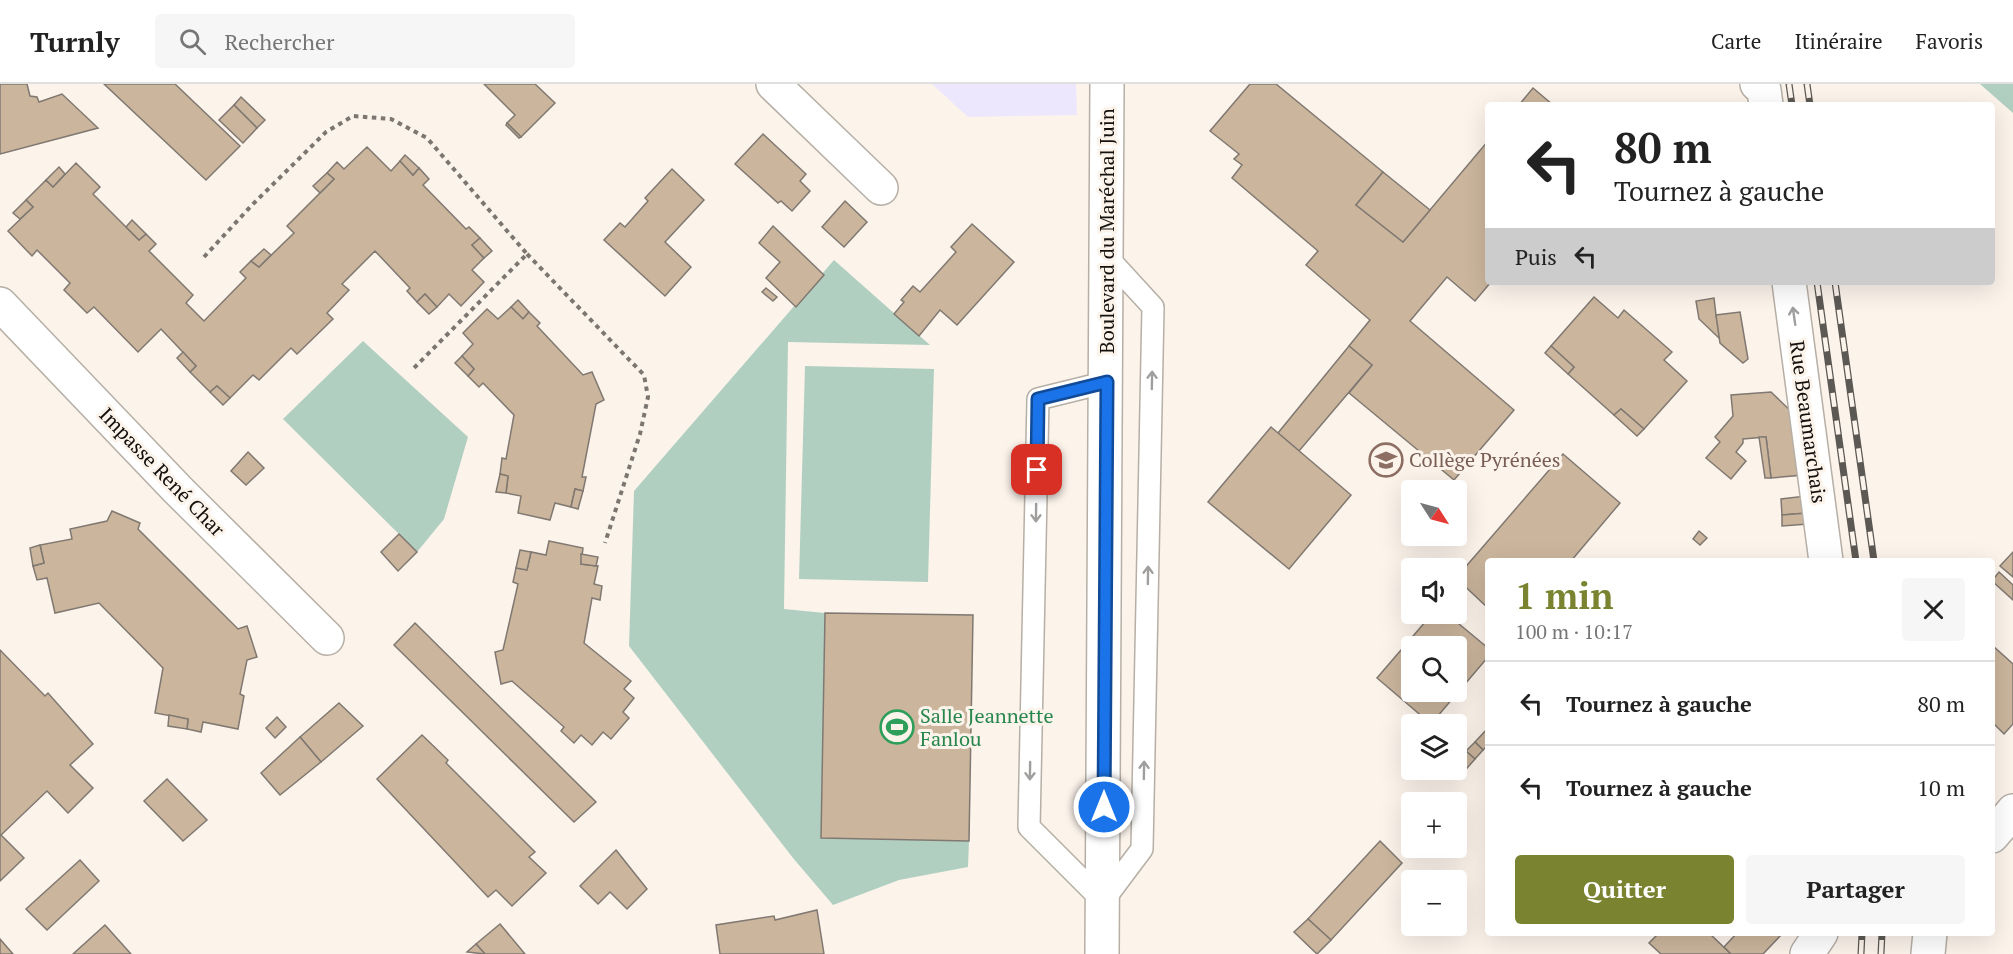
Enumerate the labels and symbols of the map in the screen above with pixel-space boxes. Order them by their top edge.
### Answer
street label: Boulevard du Maréchal Juin [1093,108,1120,354]
one-way arrow [1788,306,1799,326]
street label: Rue Beaumarchais [1784,339,1833,505]
one-way arrow [1146,370,1157,390]
street label: Impasse René Char [94,401,231,542]
school or university icon: Collège Pyrénées [1368,442,1404,478]
pin [1011,444,1062,495]
place label: Collège Pyrénées [1409,446,1560,473]
north arrow [1401,480,1467,546]
one-way arrow [1030,502,1042,522]
one-way arrow [1142,565,1154,585]
place label: Salle Jeannette Fanlou [920,702,1053,752]
sports icon: Salle Jeannette Fanlou [879,709,915,745]
one-way arrow [1024,760,1036,780]
one-way arrow [1138,760,1150,780]
position arrow [1072,775,1136,839]

